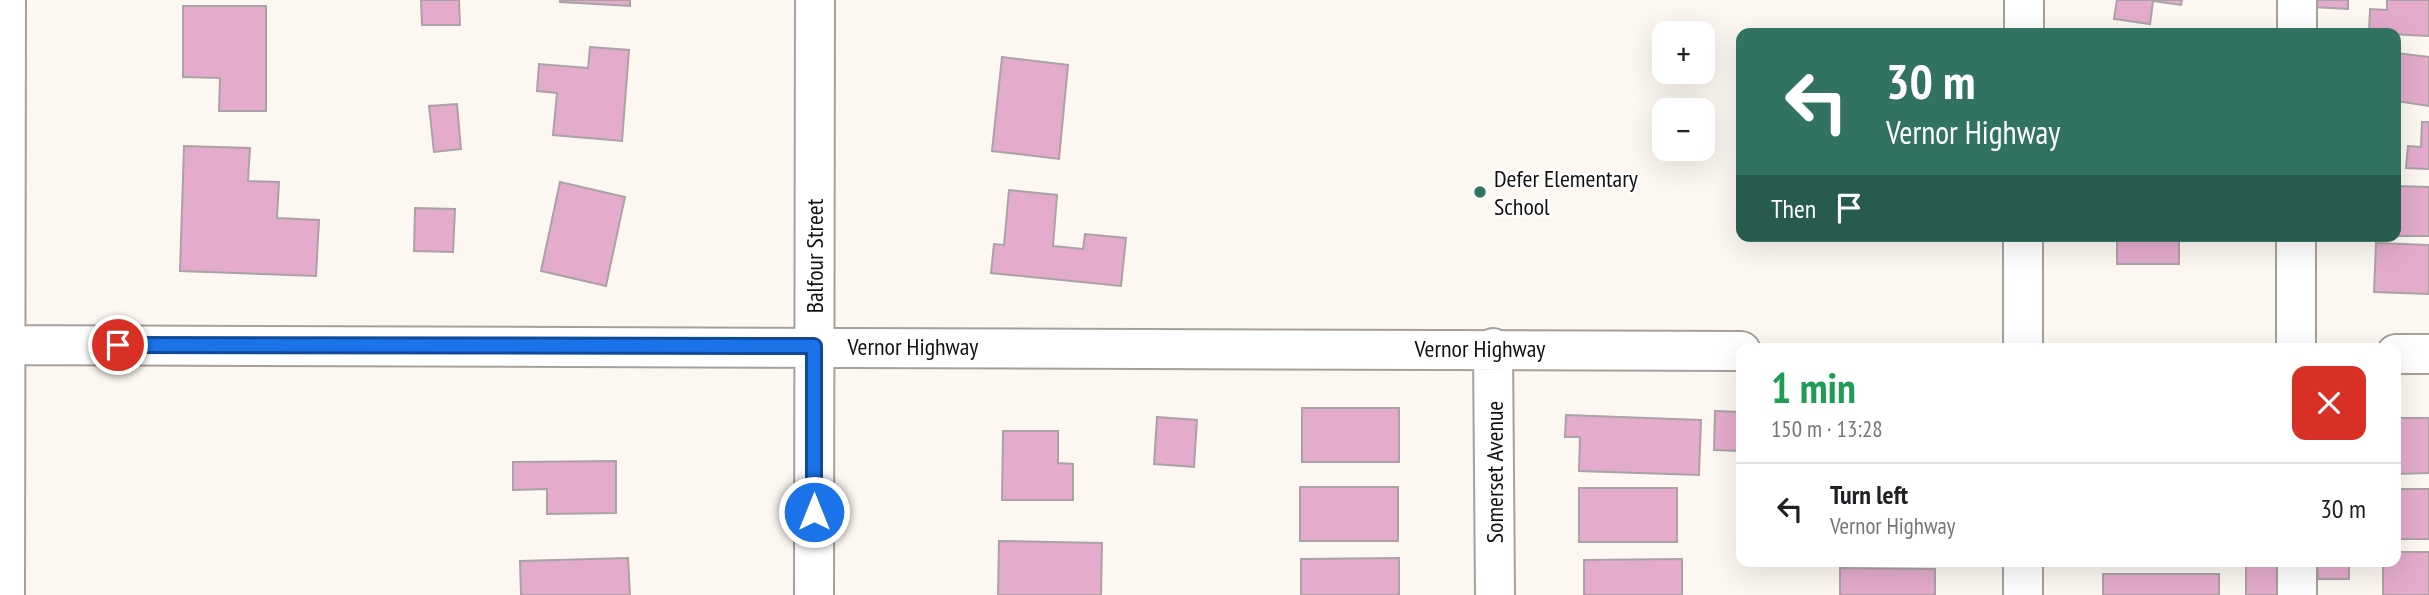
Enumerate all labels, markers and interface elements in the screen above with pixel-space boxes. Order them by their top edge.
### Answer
map controls [1652,21,1715,161]
button: + [1652,21,1715,84]
text: 30 m [1886,49,1975,113]
icon: left [1771,56,1862,147]
button: − [1652,98,1715,161]
text: Vernor Highway [1886,111,2060,153]
place label: Defer Elementary School [1494,163,1638,222]
marker: Defer Elementary School [1472,184,1488,200]
icon: arrive [1830,189,1868,227]
text: Then [1771,192,1816,225]
street label: Balfour Street [799,198,830,313]
pin [88,315,148,375]
icon: arrive [99,326,137,364]
street label: Vernor Highway [847,331,978,362]
street label: Vernor Highway [1414,333,1545,364]
text: 1 min [1771,360,1856,415]
button: close [2292,366,2366,440]
street label: Somerset Avenue [1479,401,1510,543]
text: 150 m · 13:28 [1771,414,1883,443]
position arrow [777,475,851,549]
text: Turn left [1830,478,1908,511]
icon: left [1771,490,1809,528]
text: 30 m [2320,492,2366,525]
text: Vernor Highway [1830,511,1955,540]

